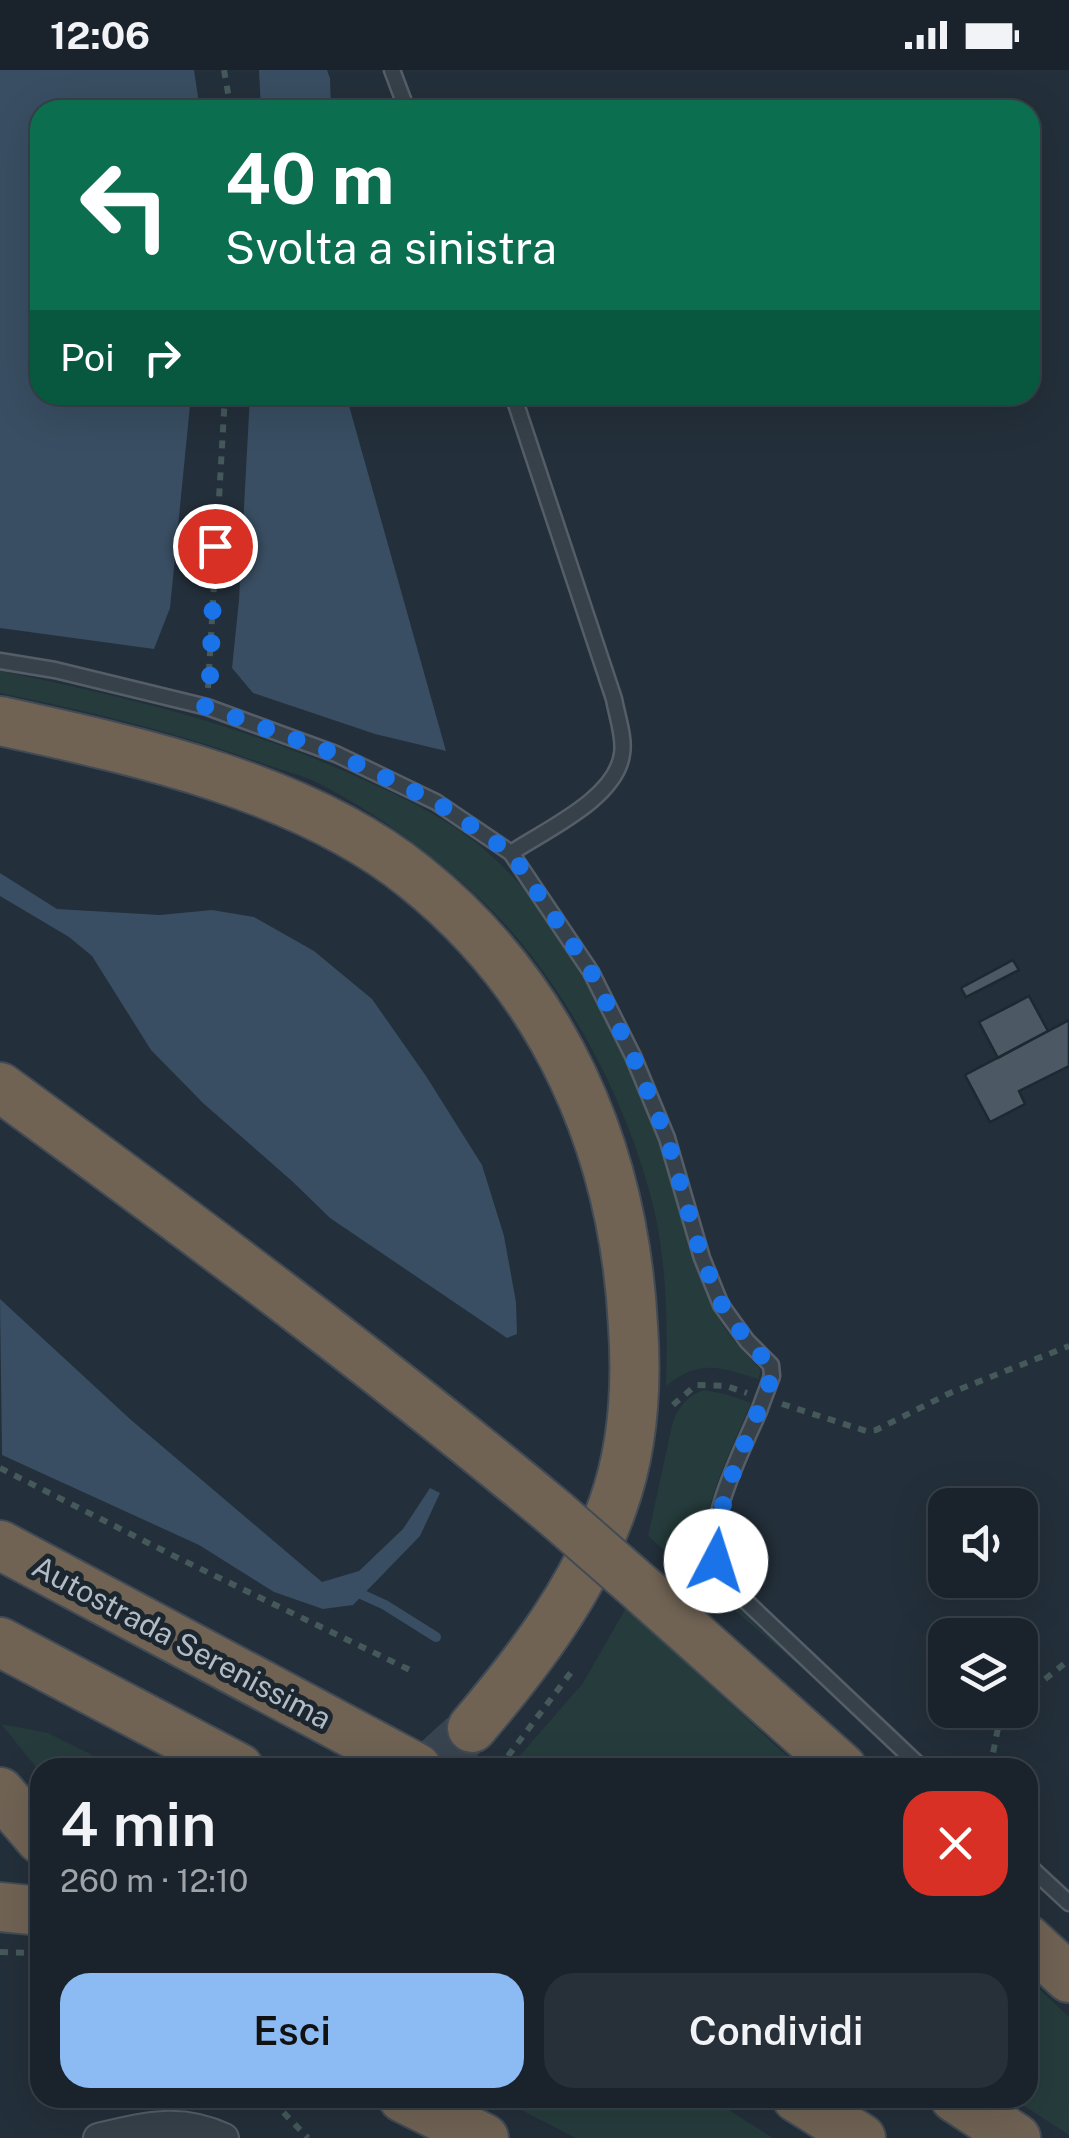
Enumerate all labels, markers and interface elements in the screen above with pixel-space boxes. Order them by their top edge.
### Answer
text: 12:06 [50,13,150,58]
text: 40 m [225,137,395,220]
icon: left [60,140,190,270]
text: Svolta a sinistra [225,221,557,274]
icon: right [135,330,190,385]
text: Poi [60,335,115,380]
pin [173,504,258,589]
icon: arrive [188,519,243,574]
map controls [928,1488,1038,1728]
button: sound [928,1488,1038,1598]
position arrow [664,1509,768,1613]
street label: Autostrada Serenissima [26,1548,338,1736]
button: layers [928,1618,1038,1728]
text: 4 min [60,1789,216,1860]
button: close [903,1791,1008,1896]
text: 260 m · 12:10 [60,1862,248,1899]
button: Esci [60,1973,524,2088]
button: Condividi [544,1973,1008,2088]

